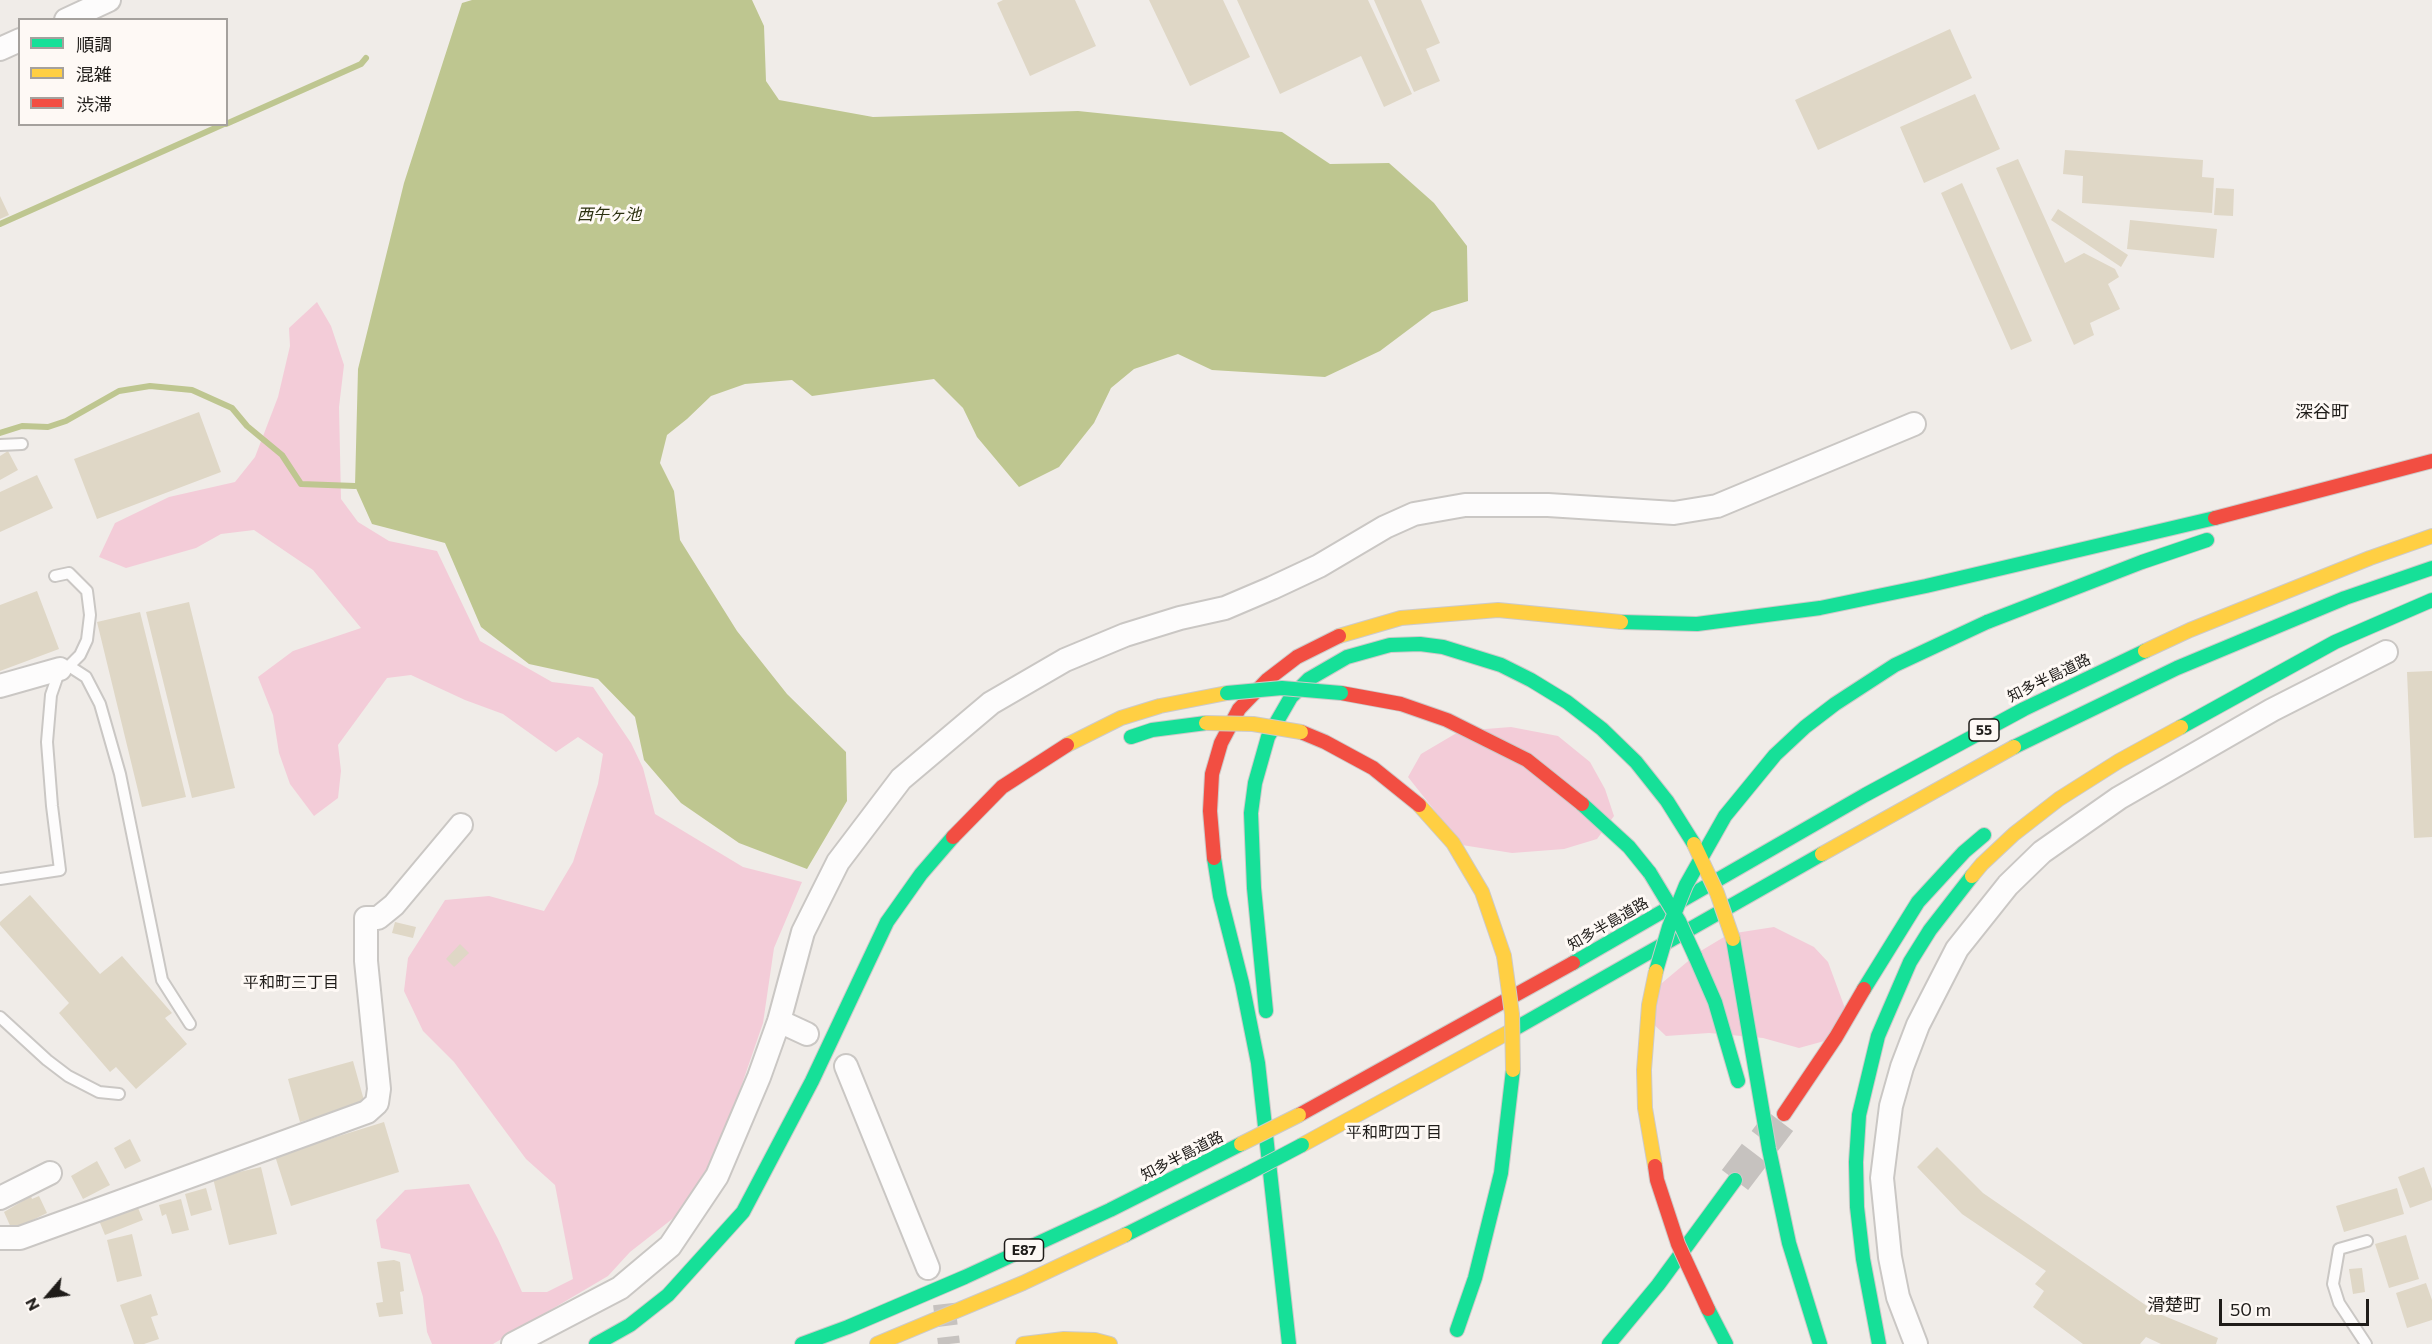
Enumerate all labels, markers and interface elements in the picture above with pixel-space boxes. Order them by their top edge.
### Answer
legend [18,18,228,126]
text: 順調 [76,33,112,55]
text: 混雑 [76,63,112,85]
text: 渋滞 [76,93,112,115]
water label: 西午ヶ池 [577,205,641,225]
district label: 深谷町 [2295,401,2349,423]
street label: 知多半島道路 [2005,650,2093,706]
road number: 55 [1969,719,1999,741]
street label: 知多半島道路 [1565,894,1651,954]
district label: 平和町三丁目 [243,973,339,993]
district label: 平和町四丁目 [1346,1123,1442,1143]
street label: 知多半島道路 [1138,1128,1226,1184]
road number: E87 [1004,1239,1044,1261]
north arrow [18,1266,78,1326]
scale bar [2222,1287,2372,1325]
district label: 滑楚町 [2147,1294,2201,1316]
text: N [20,1295,43,1314]
text: 50 m [2230,1298,2271,1320]

